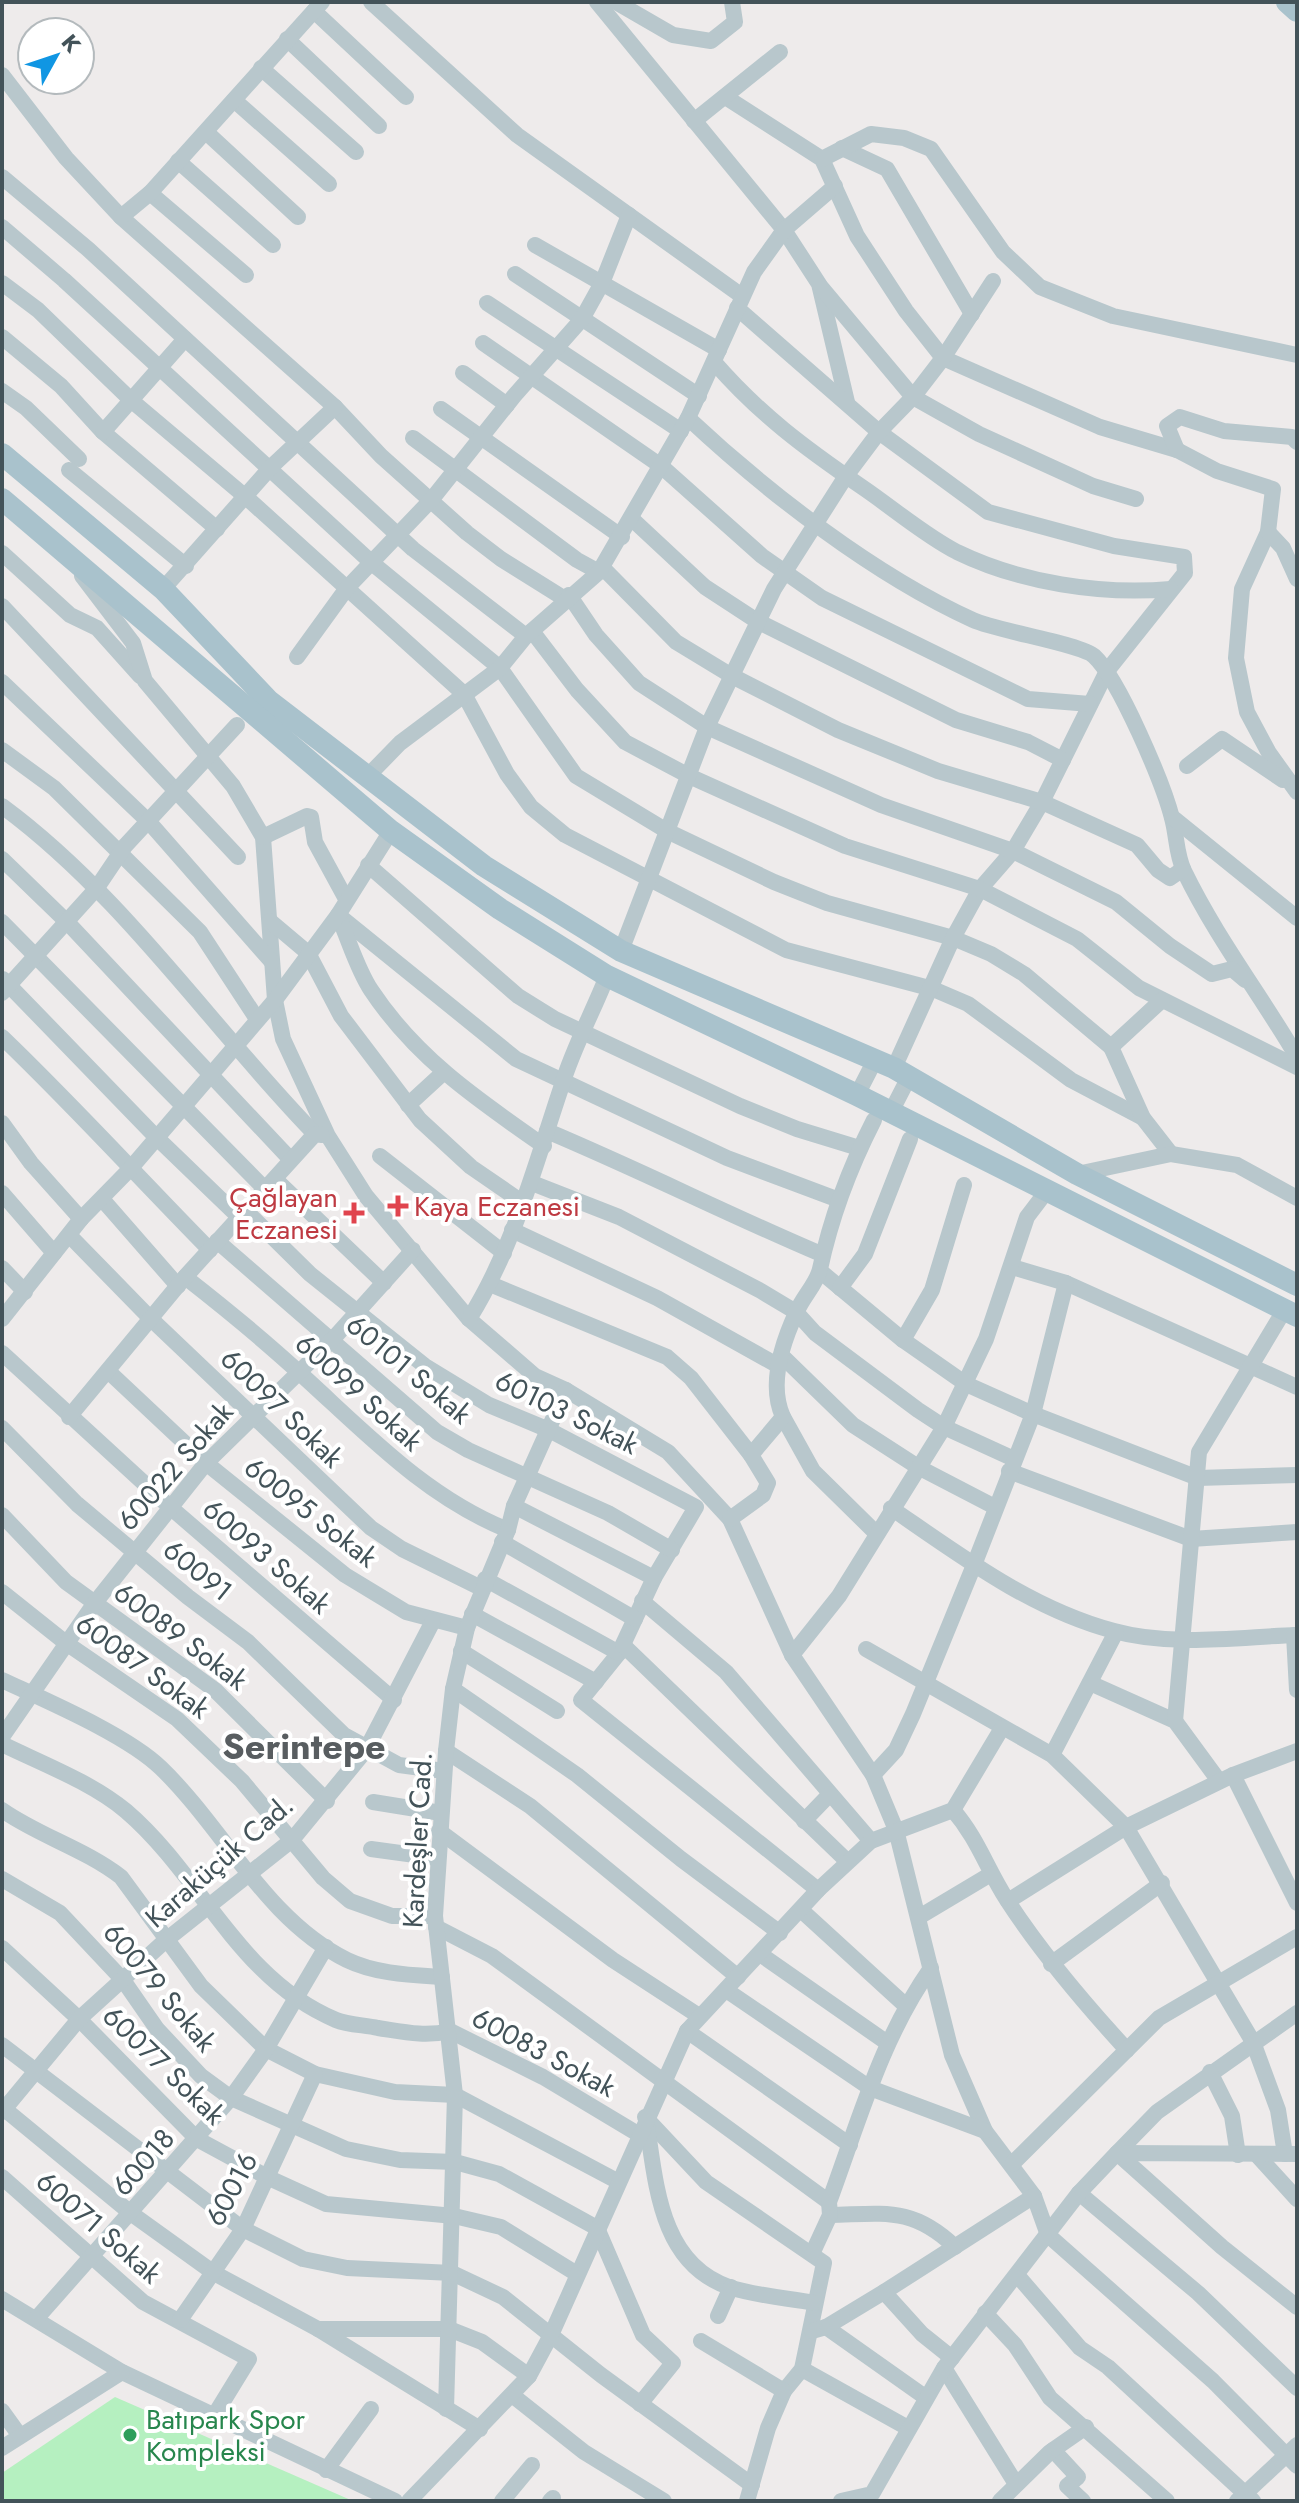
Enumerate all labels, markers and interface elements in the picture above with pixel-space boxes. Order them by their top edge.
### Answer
north arrow [16,16,96,96]
text: K [54,27,89,60]
place label: Çağlayan Eczanesi [229,1177,338,1250]
place label: Kaya Eczanesi [414,1186,580,1227]
marker: Kaya Eczanesi [389,1197,407,1215]
marker: Çağlayan Eczanesi [345,1204,363,1222]
street label: 60101 Sokak [337,1305,481,1434]
street label: 60099 Sokak [286,1324,432,1461]
street label: 60097 Sokak [211,1339,353,1478]
street label: 60103 Sokak [488,1360,646,1465]
street label: 60022 Sokak [108,1392,243,1540]
street label: 60095 Sokak [236,1447,386,1578]
street label: 60093 Sokak [193,1489,340,1624]
street label: 60091 [154,1530,241,1611]
street label: 60089 Sokak [105,1572,257,1701]
street label: 60087 Sokak [67,1604,219,1729]
district label: Serintepe [222,1720,386,1772]
street label: Kardeşler Cad. [392,1751,443,1929]
street label: Karaküçük Cad. [136,1785,303,1938]
street label: 60079 Sokak [93,1914,226,2061]
street label: 60077 Sokak [93,1996,235,2135]
street label: 60083 Sokak [465,1997,623,2108]
street label: 60018 [102,2120,184,2205]
street label: 60016 [195,2145,268,2234]
street label: 60071 Sokak [27,2161,171,2294]
place label: Batıpark Spor Kompleksi [146,2399,305,2472]
marker: Batıpark Spor Kompleksi [121,2426,139,2444]

